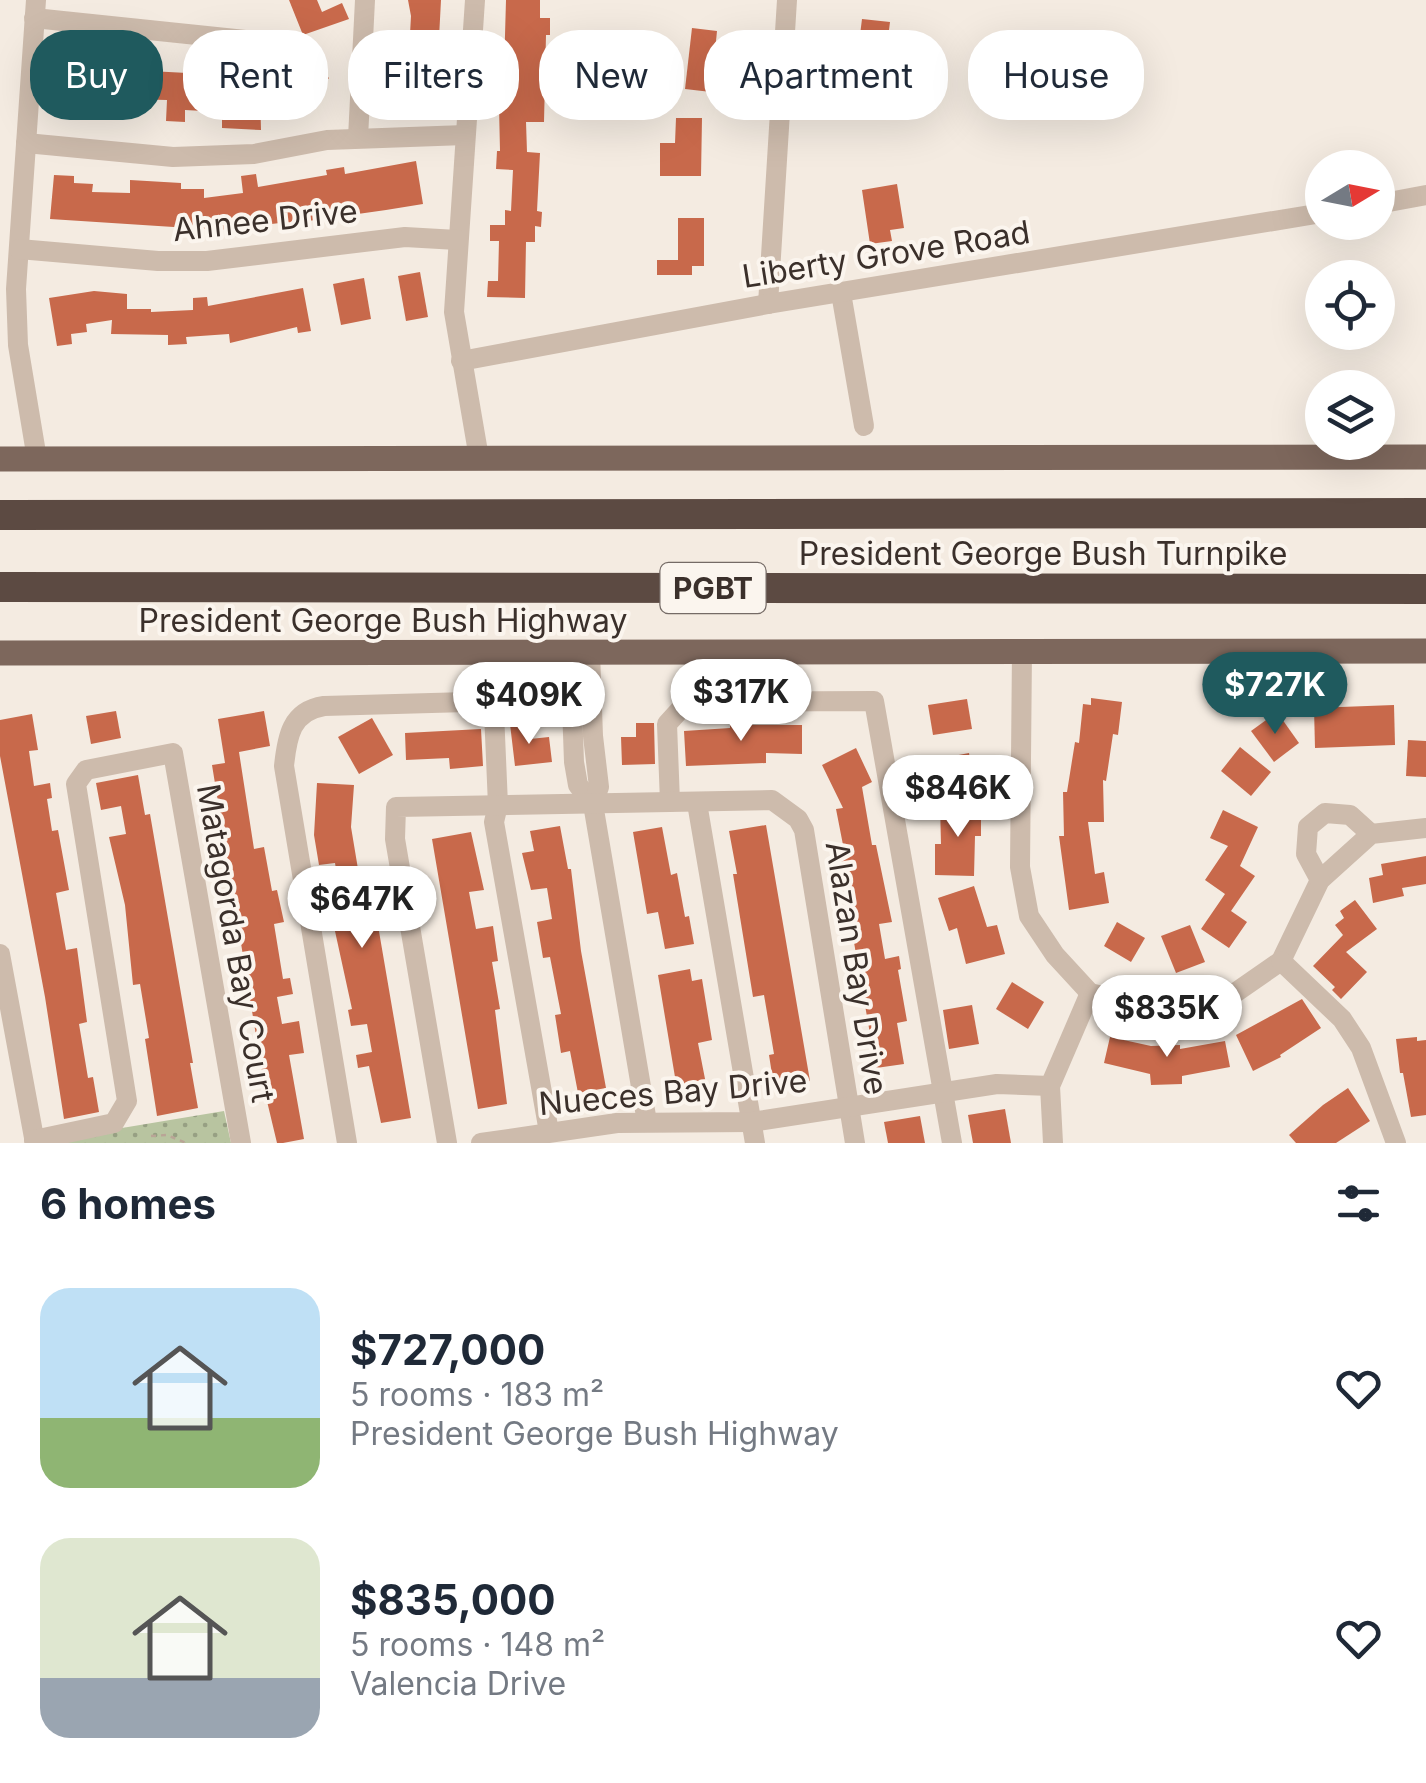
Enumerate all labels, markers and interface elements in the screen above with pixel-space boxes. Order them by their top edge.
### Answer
chip: Buy [30,30,163,120]
chip: Rent [183,30,328,120]
chip: Filters [348,30,519,120]
chip: New [539,30,684,120]
chip: Apartment [704,30,948,120]
chip: House [968,30,1144,120]
north arrow [1305,150,1395,240]
map controls [1305,150,1395,460]
street label: Ahnee Drive [171,191,359,249]
street label: Liberty Grove Road [739,212,1033,296]
button: locate [1305,260,1395,350]
button: layers [1305,370,1395,460]
street label: President George Bush Turnpike [799,534,1287,573]
road number: PGBT [660,563,766,613]
street label: President George Bush Highway [139,601,627,640]
pin: $727K [1205,652,1345,737]
pin: $317K [671,659,811,744]
pin: $409K [459,662,599,747]
text: $727K [1224,665,1326,704]
text: $317K [692,672,790,711]
text: $409K [475,675,583,714]
pin: $846K [888,755,1028,840]
text: $846K [904,768,1012,807]
street label: Matagorda Bay Court [189,781,283,1105]
street label: Alazan Bay Drive [818,838,896,1098]
pin: $647K [292,866,432,951]
text: $647K [310,879,415,918]
pin: $835K [1097,975,1237,1060]
text: $835K [1114,988,1220,1027]
street label: Nueces Bay Drive [537,1061,809,1123]
icon: filters [1331,1176,1386,1231]
text: 6 homes [40,1178,216,1229]
text: $727,000 [350,1324,545,1375]
icon: home [120,1328,240,1448]
icon: heart [1331,1361,1386,1416]
text: 5 rooms · 183 m² [350,1375,604,1414]
text: President George Bush Highway [350,1414,839,1453]
text: $835,000 [350,1574,556,1625]
icon: home [120,1578,240,1698]
icon: heart [1331,1611,1386,1666]
text: 5 rooms · 148 m² [350,1625,605,1664]
text: Valencia Drive [350,1664,566,1703]

